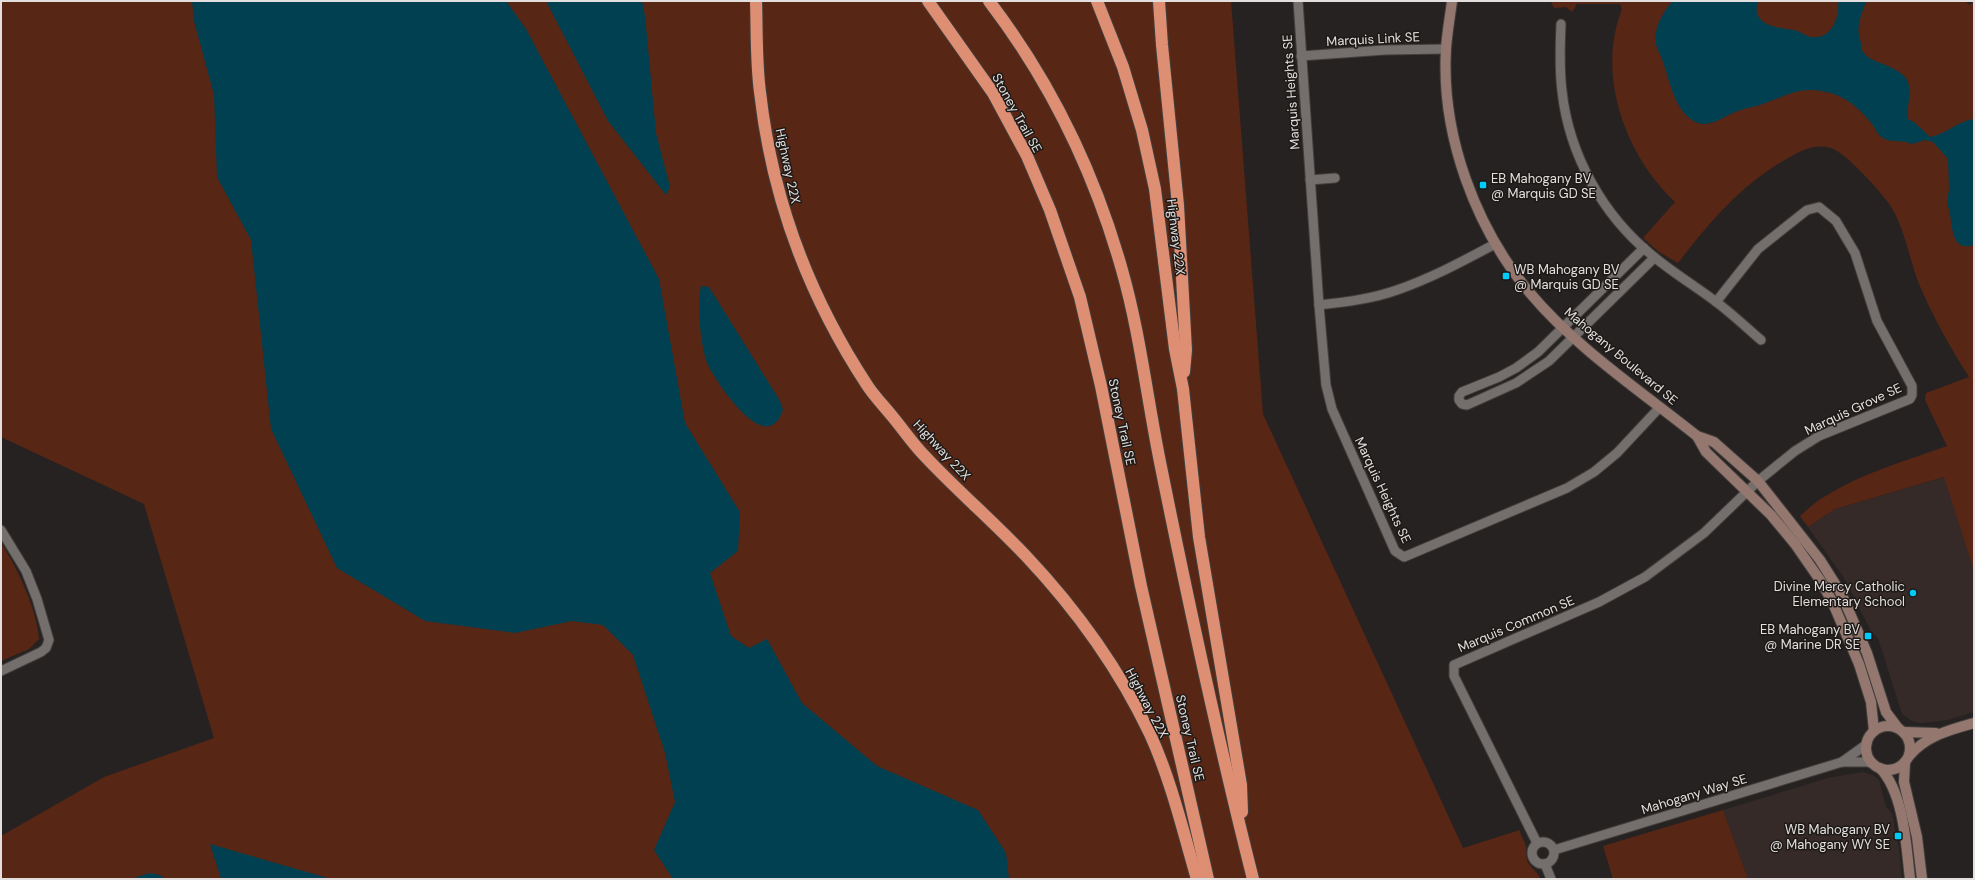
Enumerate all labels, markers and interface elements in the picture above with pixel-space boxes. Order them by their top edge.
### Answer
street label: Marquis Link SE [1326,28,1420,50]
street label: Marquis Heights SE [1278,34,1304,150]
street label: Stoney Trail SE [988,70,1046,156]
street label: Highway 22X [772,127,804,205]
place label: EB Mahogany BV @ Marquis GD SE [1491,170,1596,202]
marker: EB Mahogany BV @ Marquis GD SE [1478,180,1488,190]
street label: Highway 22X [1163,198,1189,276]
place label: WB Mahogany BV @ Marquis GD SE [1514,261,1620,293]
marker: WB Mahogany BV @ Marquis GD SE [1501,271,1511,281]
street label: Mahogany Boulevard SE [1561,304,1681,408]
street label: Stoney Trail SE [1105,377,1139,467]
street label: Marquis Grove SE [1802,379,1904,439]
street label: Highway 22X [910,416,975,484]
street label: Marquis Heights SE [1351,434,1415,546]
place label: Divine Mercy Catholic Elementary School [1774,578,1905,610]
marker: Divine Mercy Catholic Elementary School [1908,588,1918,598]
street label: Marquis Common SE [1455,592,1577,656]
place label: EB Mahogany BV @ Marine DR SE [1760,621,1860,653]
marker: EB Mahogany BV @ Marine DR SE [1863,631,1873,641]
street label: Highway 22X [1121,665,1173,741]
street label: Stoney Trail SE [1172,693,1208,783]
street label: Mahogany Way SE [1639,770,1749,818]
place label: WB Mahogany BV @ Mahogany WY SE [1770,821,1890,853]
marker: WB Mahogany BV @ Mahogany WY SE [1893,831,1903,841]

